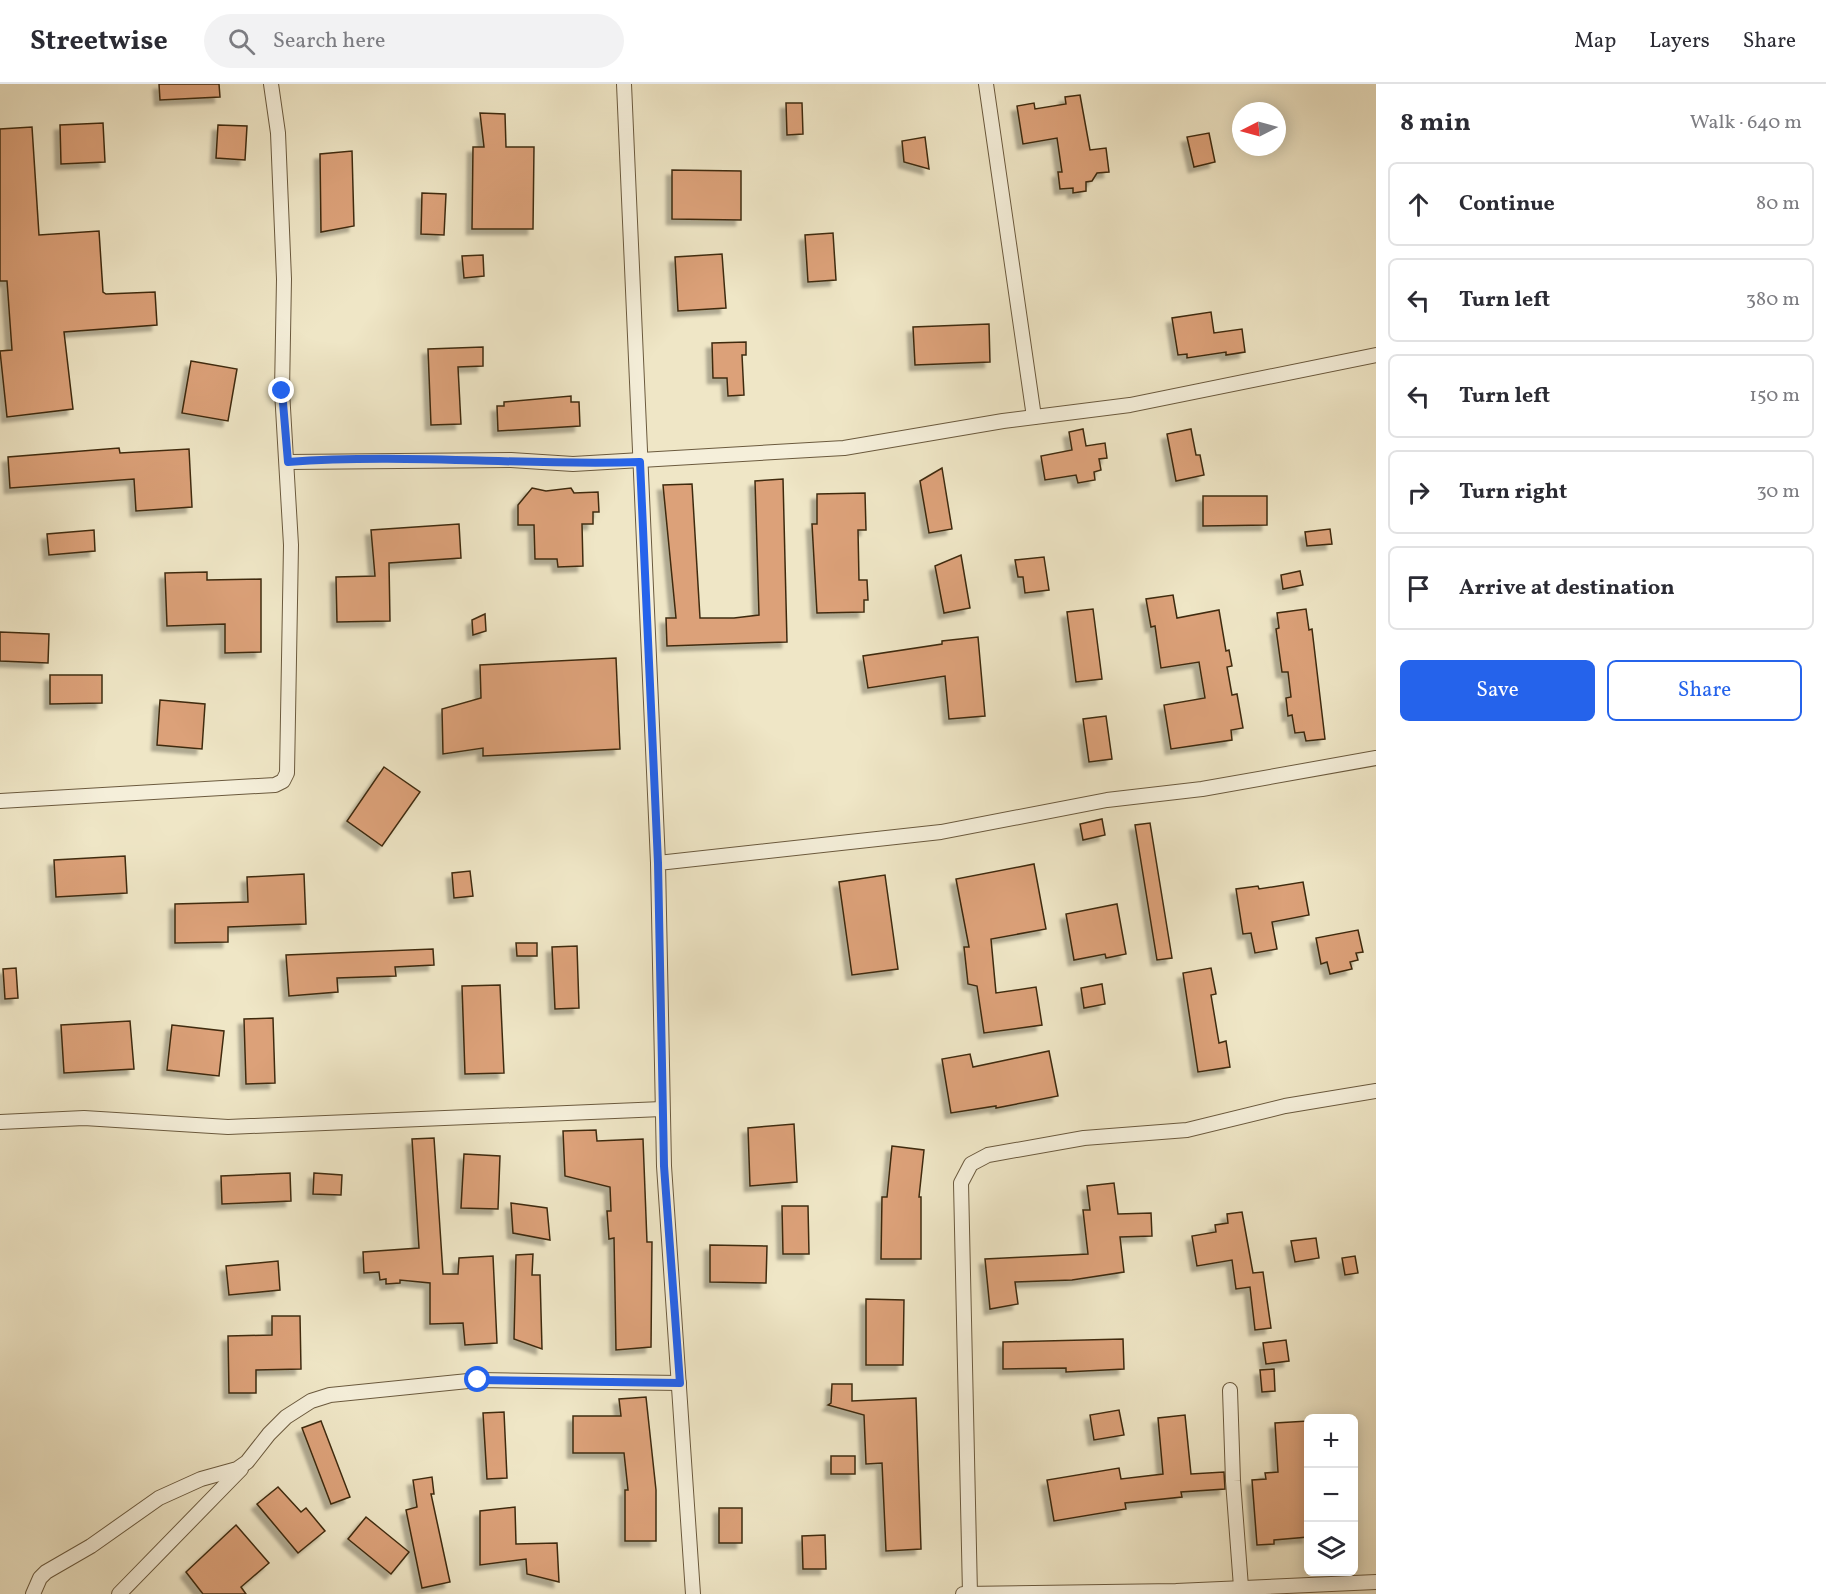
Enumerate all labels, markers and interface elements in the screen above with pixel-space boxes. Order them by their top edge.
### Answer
search box [204,14,624,68]
text: Streetwise [30,22,168,61]
icon: search [225,25,258,58]
text: Search here [273,26,385,57]
text: Map [1574,27,1616,56]
text: Layers [1649,27,1710,56]
text: Share [1743,27,1796,56]
north arrow [1232,102,1286,156]
text: 8 min [1400,105,1471,141]
text: Walk · 640 m [1690,109,1802,137]
icon: ahead [1402,188,1435,221]
text: Continue [1459,189,1555,220]
text: 80 m [1756,190,1800,218]
icon: left [1402,284,1435,317]
text: Turn left [1459,285,1550,316]
text: 380 m [1746,286,1800,314]
route end [268,377,294,403]
icon: left [1402,380,1435,413]
text: Turn left [1459,381,1550,412]
text: 150 m [1749,382,1800,410]
icon: right [1402,476,1435,509]
text: Turn right [1459,477,1567,508]
text: 30 m [1756,478,1800,506]
icon: arrive [1402,572,1435,605]
text: Arrive at destination [1459,573,1675,604]
button: Save [1400,660,1595,721]
button: Share [1607,660,1802,721]
route start [464,1366,490,1392]
map controls [1304,1414,1358,1576]
button: + [1304,1414,1358,1468]
button: − [1304,1468,1358,1522]
button: layers [1304,1522,1358,1576]

